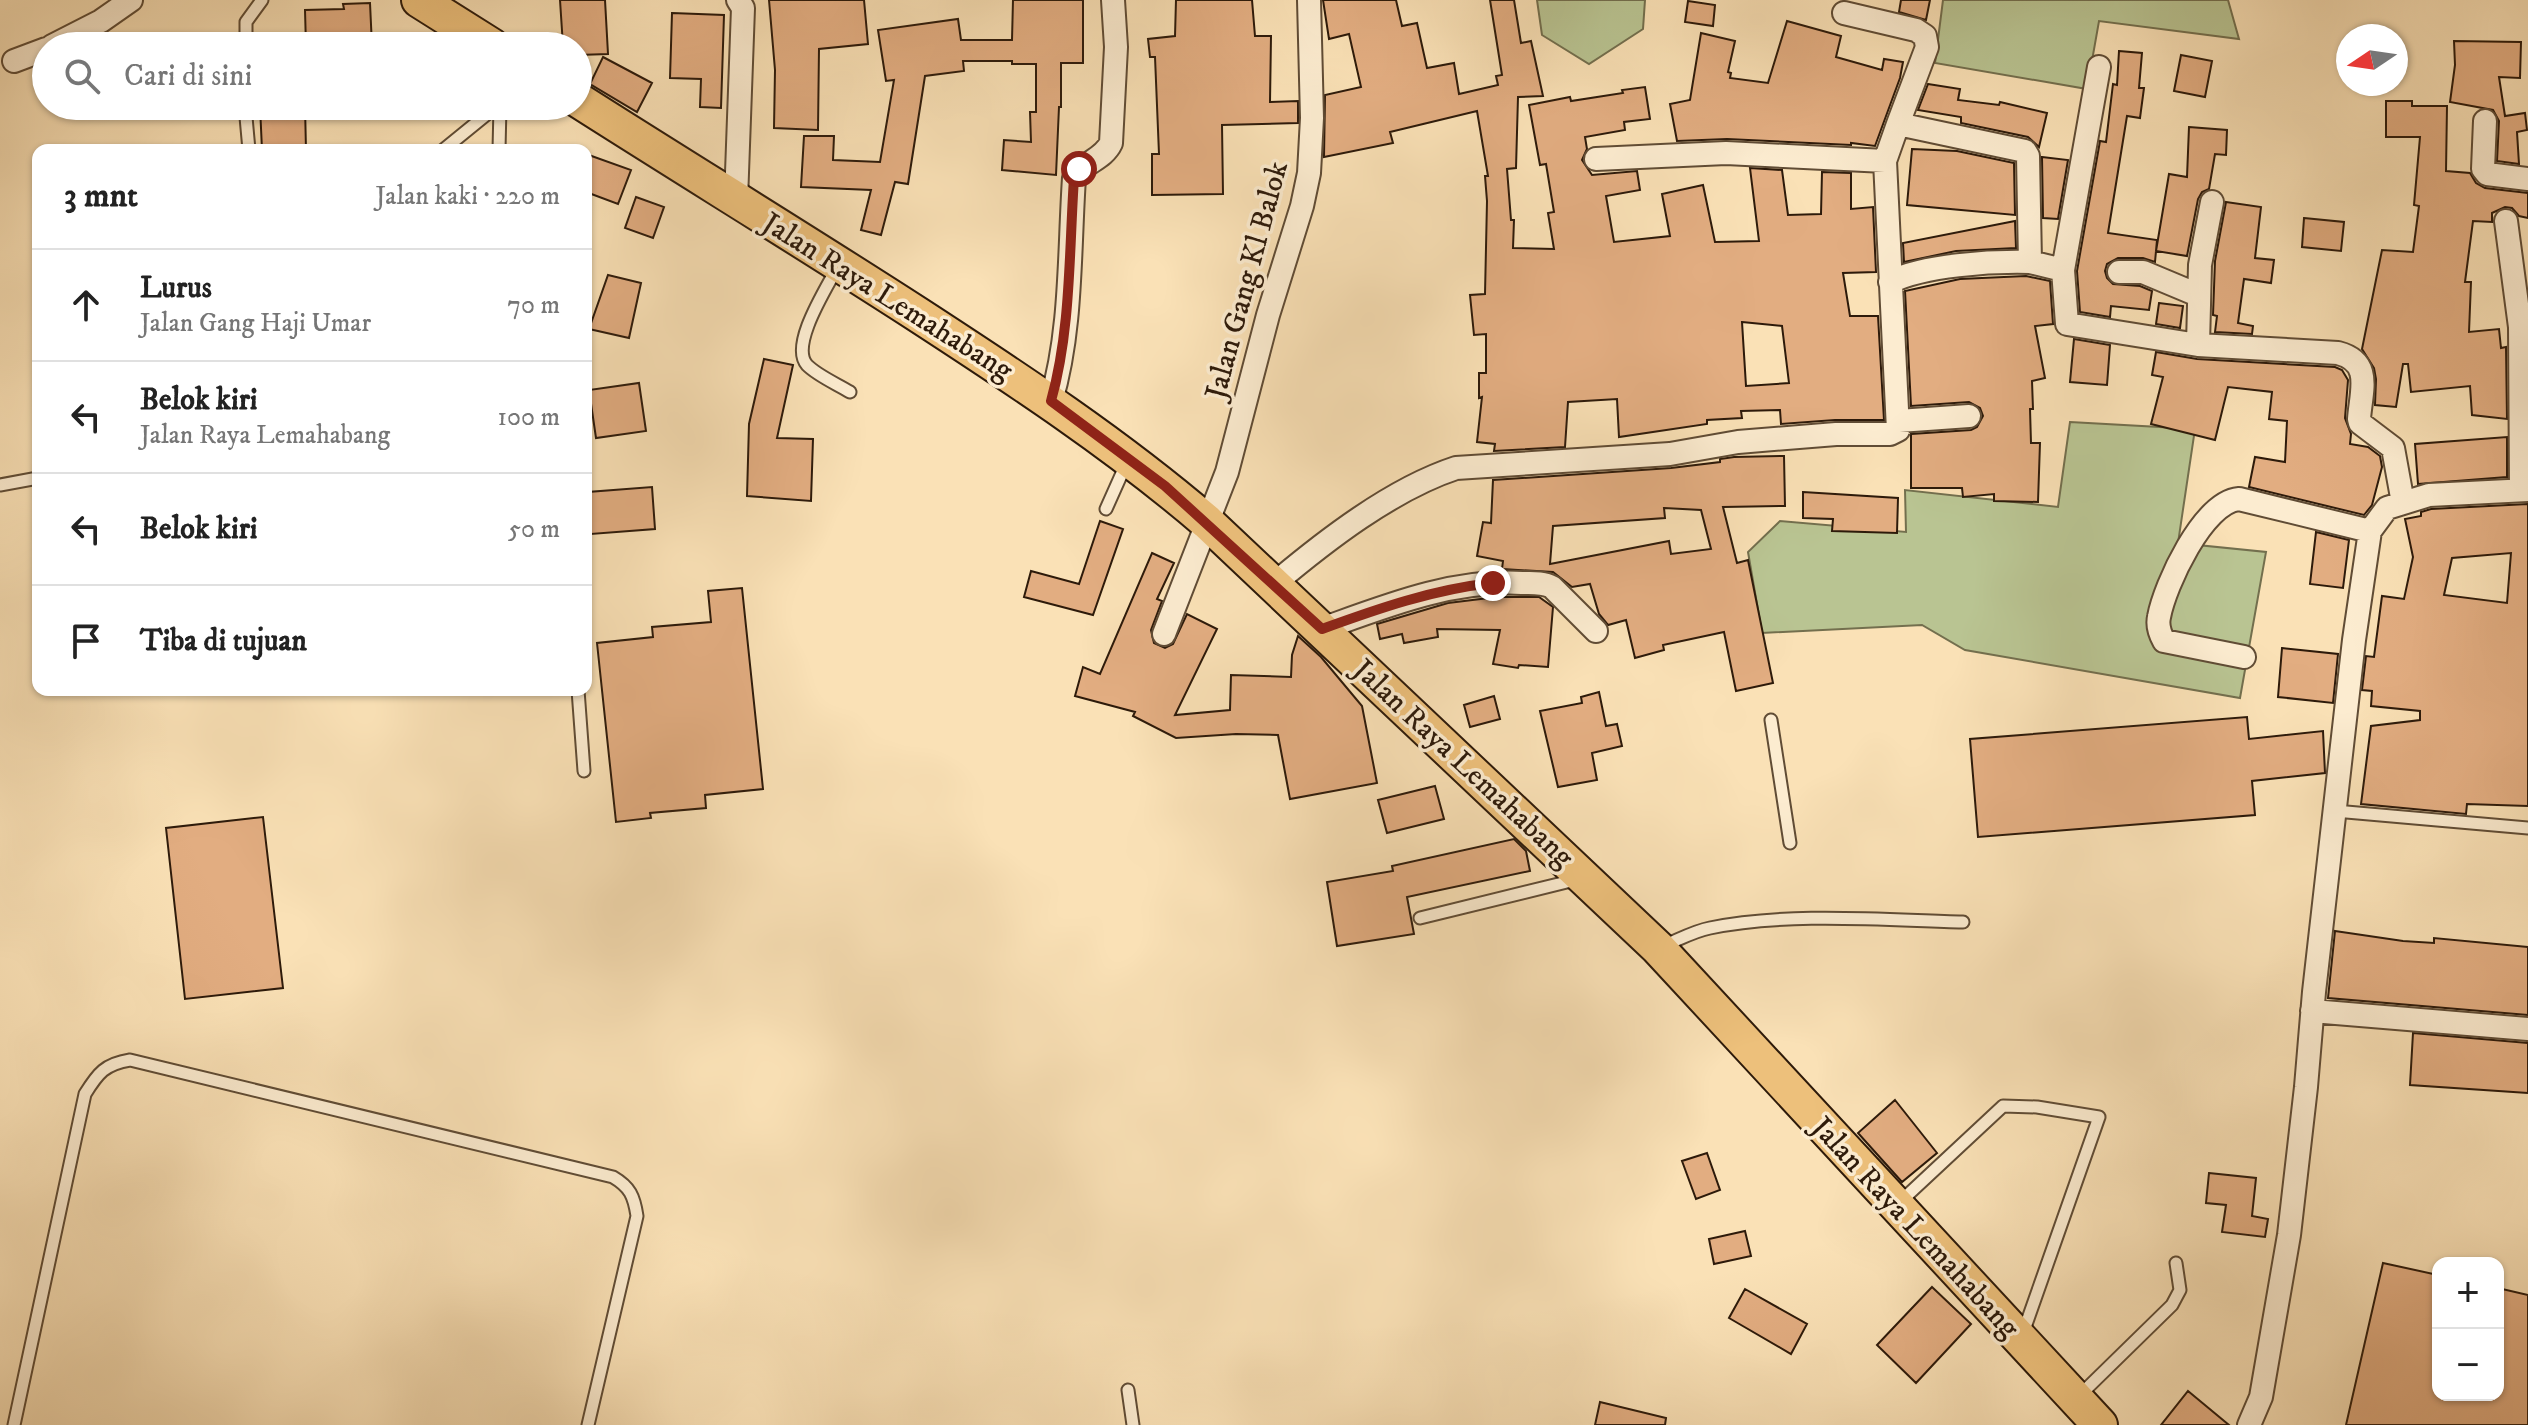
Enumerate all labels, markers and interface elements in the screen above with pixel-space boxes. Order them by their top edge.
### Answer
north arrow [2336,24,2408,96]
search box [32,32,592,120]
icon: search [60,54,104,98]
text: Cari di sini [124,58,252,95]
route start [1061,151,1097,187]
street label: Jalan Gang Kl Balok [1197,157,1297,406]
text: 3 mnt [64,175,138,217]
text: Jalan kaki · 220 m [376,180,560,213]
street label: Jalan Raya Lemahabang [752,203,1020,390]
text: Lurus [140,270,212,307]
icon: ahead [64,283,108,327]
text: 70 m [507,289,560,322]
text: Jalan Gang Haji Umar [140,307,371,340]
text: Belok kiri [140,382,258,419]
icon: left [64,395,108,439]
text: 100 m [497,401,560,434]
text: Jalan Raya Lemahabang [140,419,390,452]
icon: left [64,507,108,551]
text: Belok kiri [140,511,258,548]
text: 50 m [508,513,560,546]
route end [1475,565,1511,601]
icon: arrive [64,619,108,663]
text: Tiba di tujuan [140,623,307,660]
street label: Jalan Raya Lemahabang [1343,650,1581,876]
street label: Jalan Raya Lemahabang [1801,1108,2027,1347]
map controls [2432,1257,2504,1401]
button: + [2432,1257,2504,1329]
button: − [2432,1329,2504,1401]

